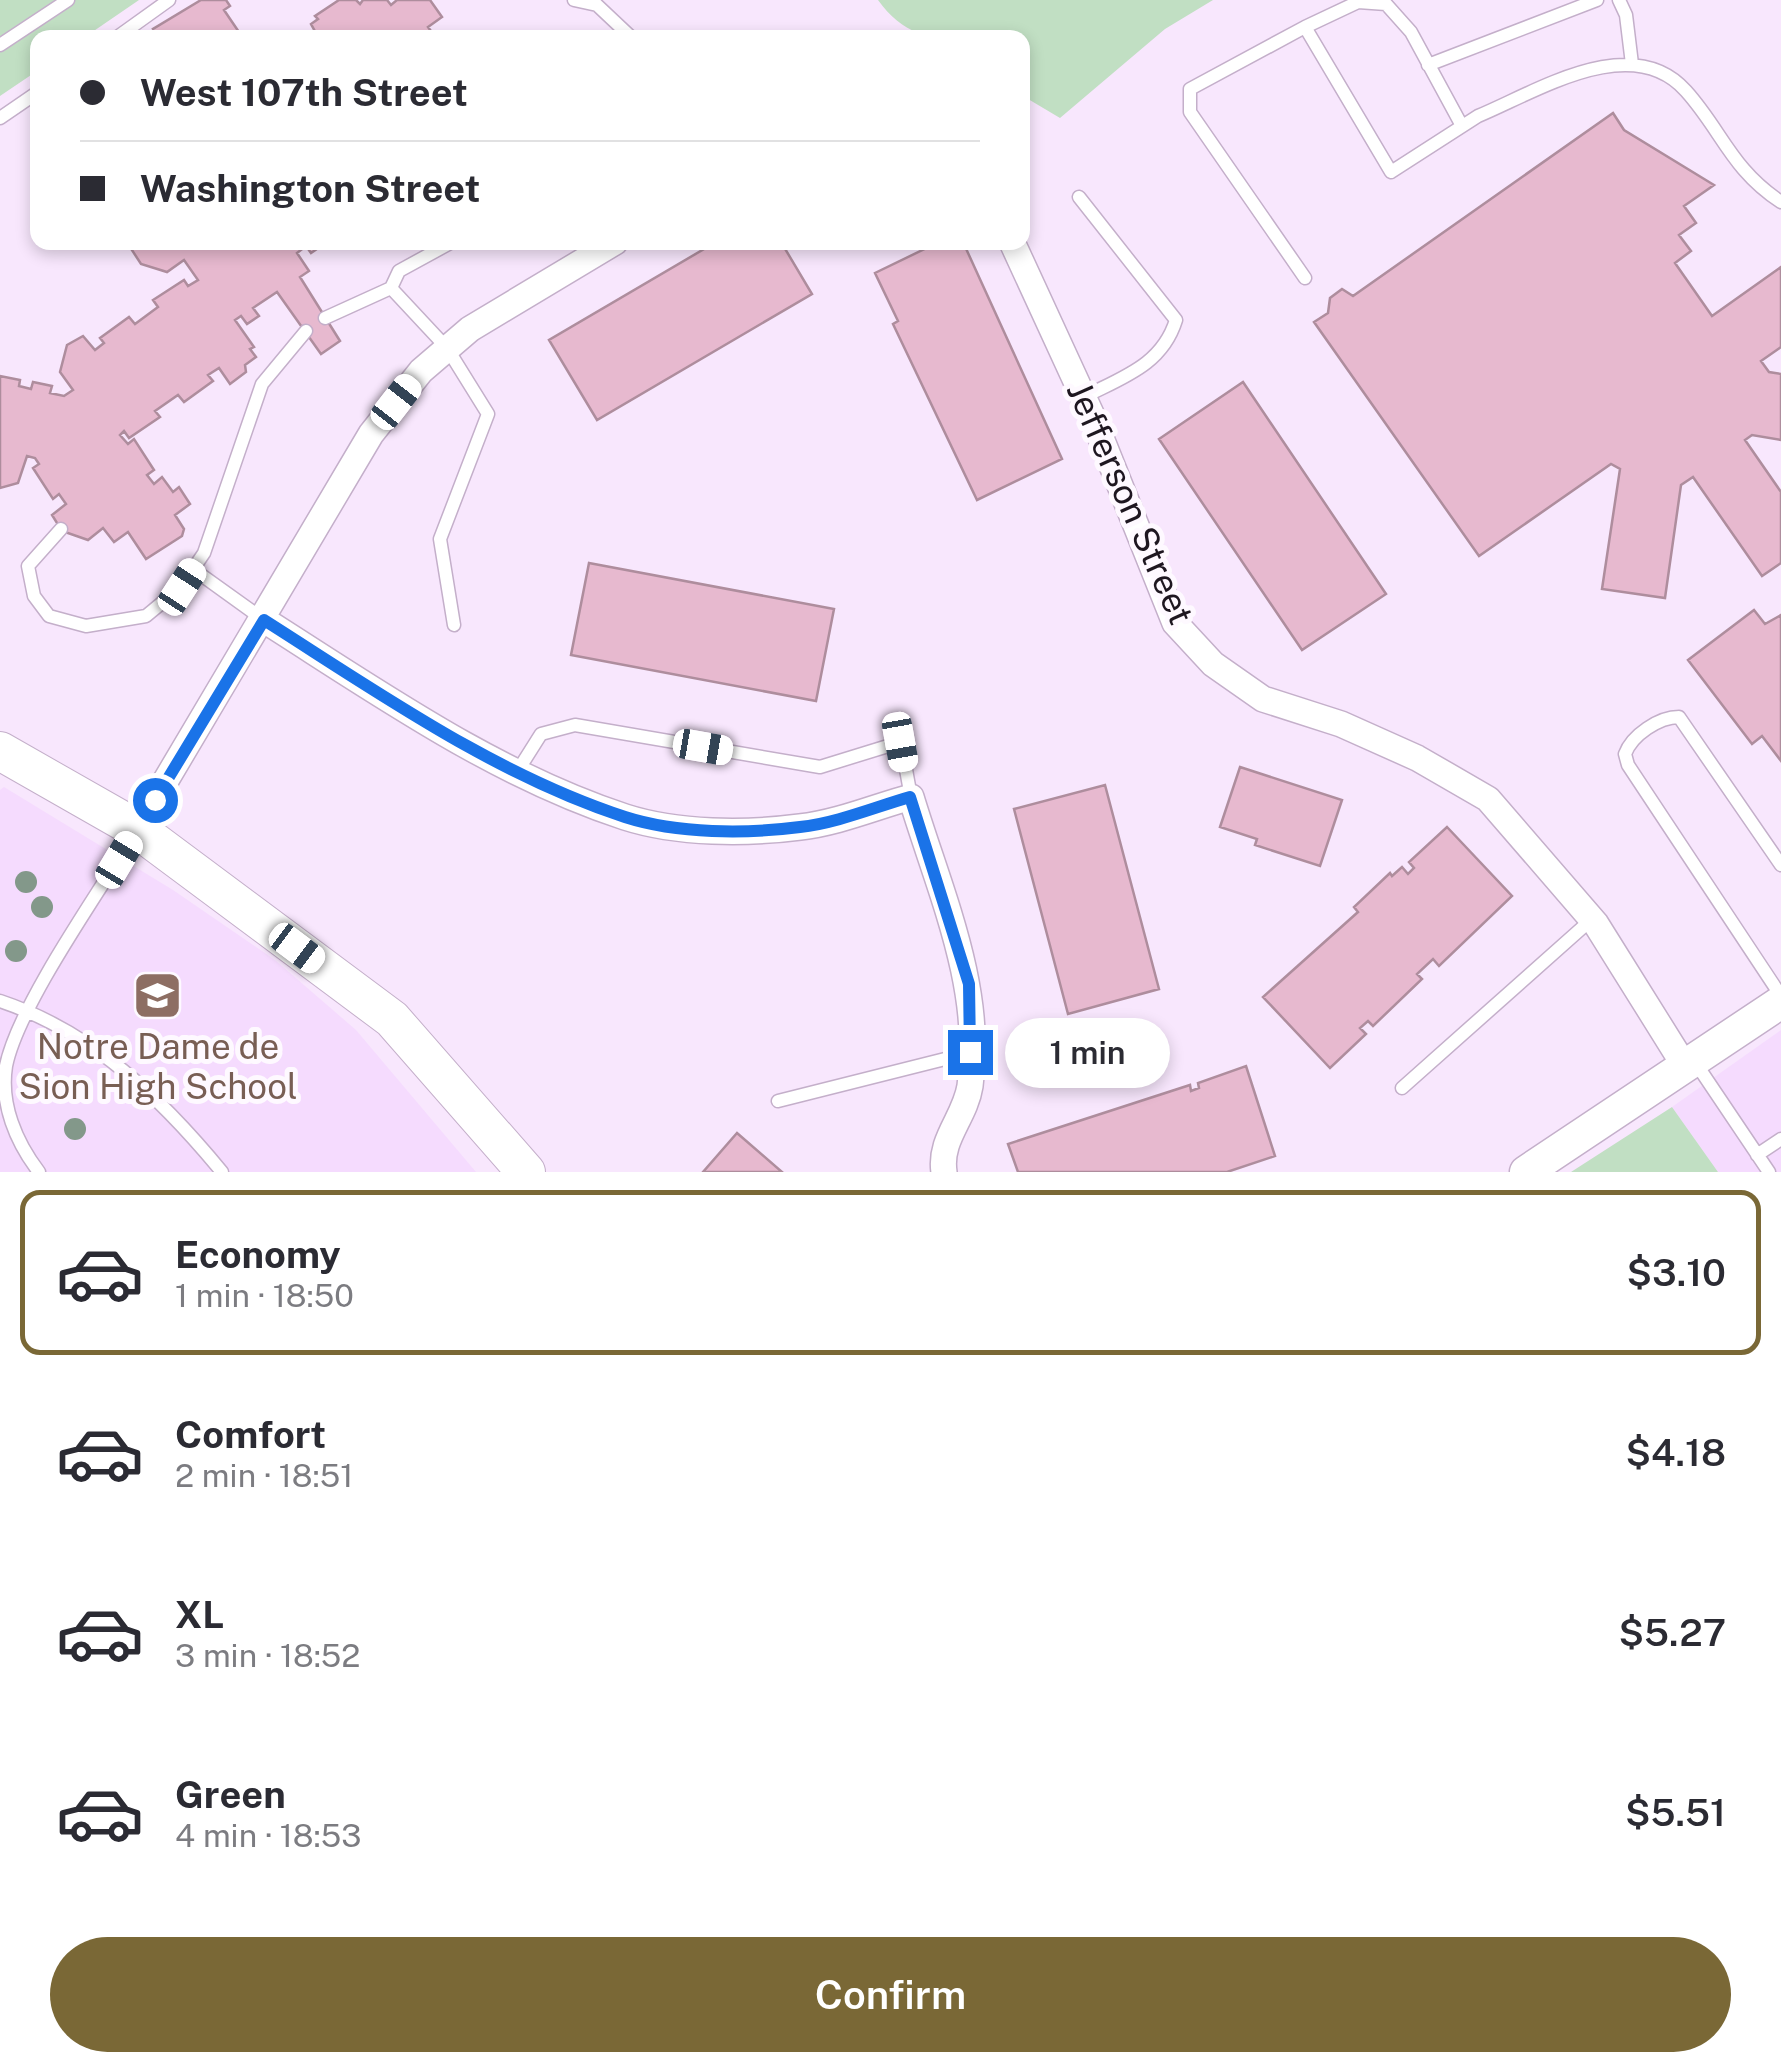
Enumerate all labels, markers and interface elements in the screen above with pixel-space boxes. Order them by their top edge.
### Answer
text: West 107th Street [140,70,468,115]
text: Washington Street [140,166,480,211]
car [366,369,426,435]
street label: Jefferson Street [1059,375,1202,630]
car [153,554,211,620]
car [880,710,920,774]
car [671,727,735,767]
route start [133,778,178,823]
car [91,827,147,893]
car [264,918,330,978]
school or university icon: Notre Dame de Sion High School [132,969,184,1021]
callout: 1 min [1005,1017,1170,1087]
place label: Notre Dame de Sion High School [18,1026,298,1107]
route end [948,1030,993,1075]
text: 1 min [1049,1034,1126,1071]
icon: car [55,1228,145,1318]
text: Economy [175,1232,341,1277]
text: $3.10 [1627,1250,1726,1295]
text: 1 min · 18:50 [175,1277,354,1314]
icon: car [55,1408,145,1498]
text: Comfort [175,1412,326,1457]
text: $4.18 [1626,1430,1726,1475]
text: 2 min · 18:51 [175,1457,353,1494]
icon: car [55,1588,145,1678]
text: XL [175,1592,224,1637]
text: $5.27 [1618,1610,1726,1655]
text: 3 min · 18:52 [175,1637,360,1674]
icon: car [55,1768,145,1858]
text: Green [175,1772,286,1817]
text: $5.51 [1625,1790,1726,1835]
text: 4 min · 18:53 [175,1817,361,1854]
button: Confirm [50,1937,1731,2052]

